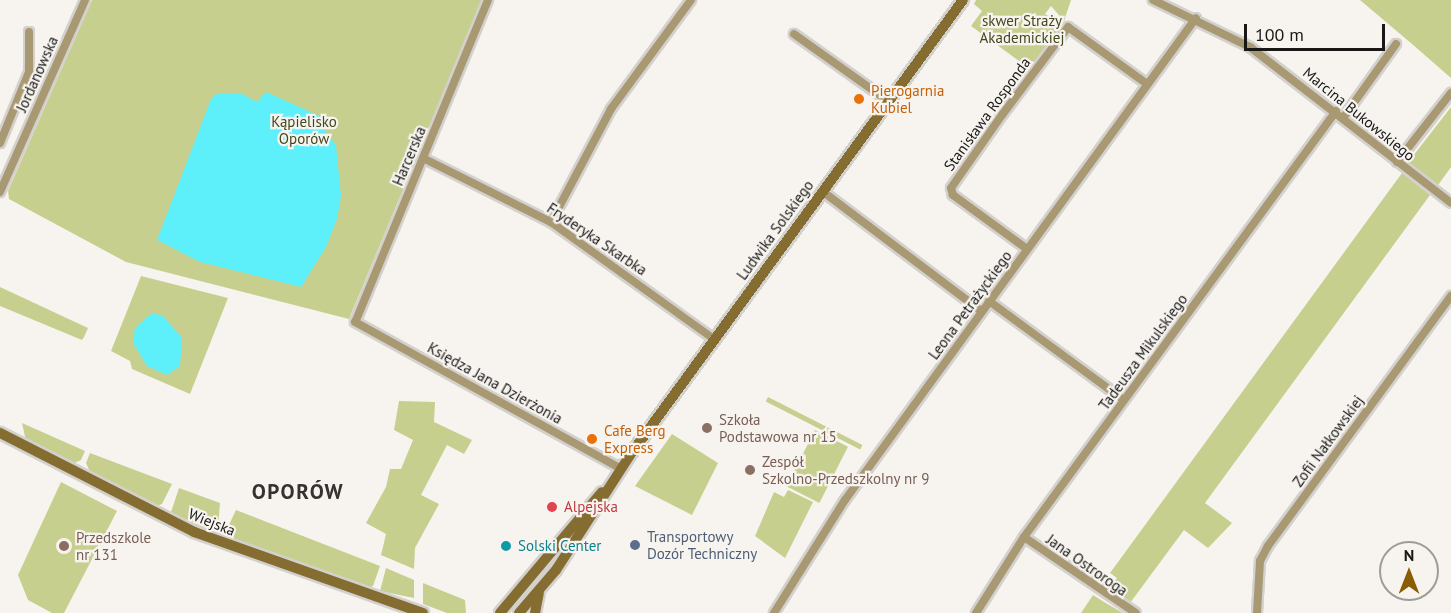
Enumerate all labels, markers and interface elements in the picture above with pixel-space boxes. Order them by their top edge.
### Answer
park label: skwer Straży Akademickiej [980,11,1064,46]
scale bar [1247,12,1388,50]
text: 100 m [1255,23,1304,46]
street label: Jordanowska [12,33,62,115]
street label: Stanisława Rosponda [940,54,1034,174]
street label: Marcina Bukowskiego [1299,63,1419,165]
place label: Pierogarnia Kubiel [871,81,944,116]
marker: Pierogarnia Kubiel [852,92,866,106]
park label: Kąpielisko Oporów [271,112,337,147]
street label: Harcerska [388,124,430,188]
street label: Ludwika Solskiego [733,177,817,283]
street label: Fryderyka Skarbka [544,199,650,279]
street label: Leona Petrażyckiego [925,247,1015,363]
street label: Tadeusza Mikulskiego [1095,290,1191,414]
street label: Księdza Jana Dzierżonia [424,338,566,428]
street label: Zofii Nałkowskiej [1289,392,1367,490]
place label: Szkoła Podstawowa nr 15 [719,410,837,445]
place label: Cafe Berg Express [604,421,666,456]
marker: Szkoła Podstawowa nr 15 [700,421,714,435]
marker: Cafe Berg Express [585,432,599,446]
place label: Zespół Szkolno-Przedszkolny nr 9 [762,452,930,487]
marker: Zespół Szkolno-Przedszkolny nr 9 [743,463,757,477]
district label: OPORÓW [252,479,344,505]
place label: Alpejska [564,498,618,516]
marker: Alpejska [545,500,559,514]
street label: Wiejska [186,504,238,540]
place label: Transportowy Dozór Techniczny [647,527,758,562]
place label: Przedszkole nr 131 [76,528,151,563]
street label: Jana Ostroroga [1043,530,1131,600]
place label: Solski Center [518,537,601,555]
marker: Transportowy Dozór Techniczny [628,538,642,552]
marker: Przedszkole nr 131 [57,539,71,553]
marker: Solski Center [499,539,513,553]
north arrow [1379,541,1439,601]
text: N [1404,545,1414,565]

